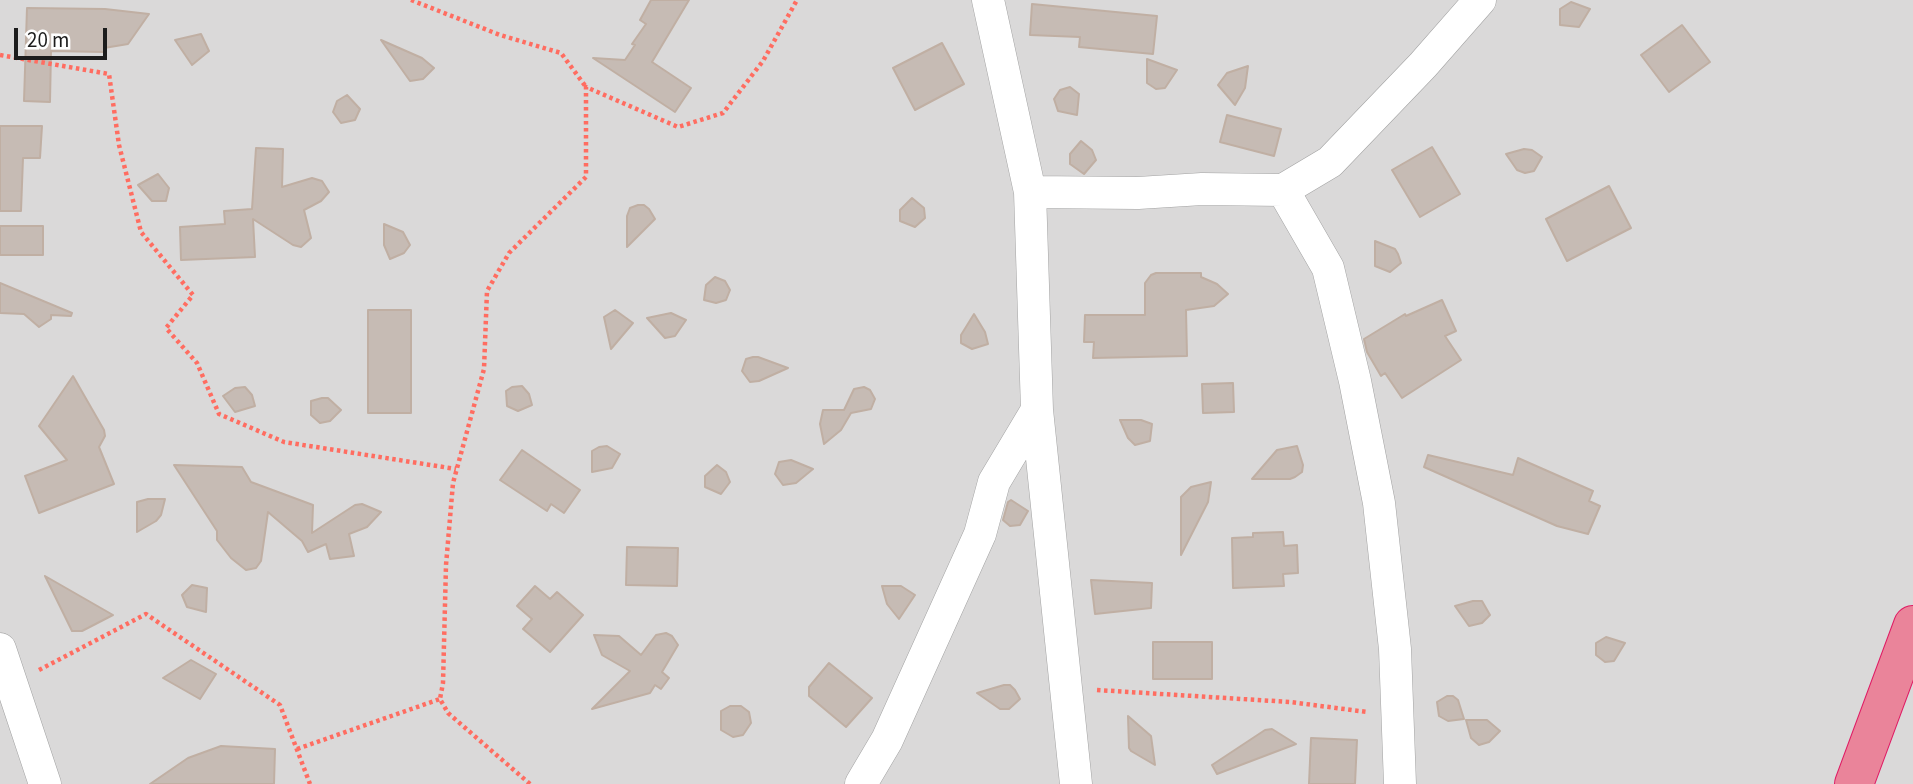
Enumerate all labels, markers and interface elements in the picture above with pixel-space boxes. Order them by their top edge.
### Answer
scale bar [18,14,110,58]
text: 20 m [27,25,69,55]

